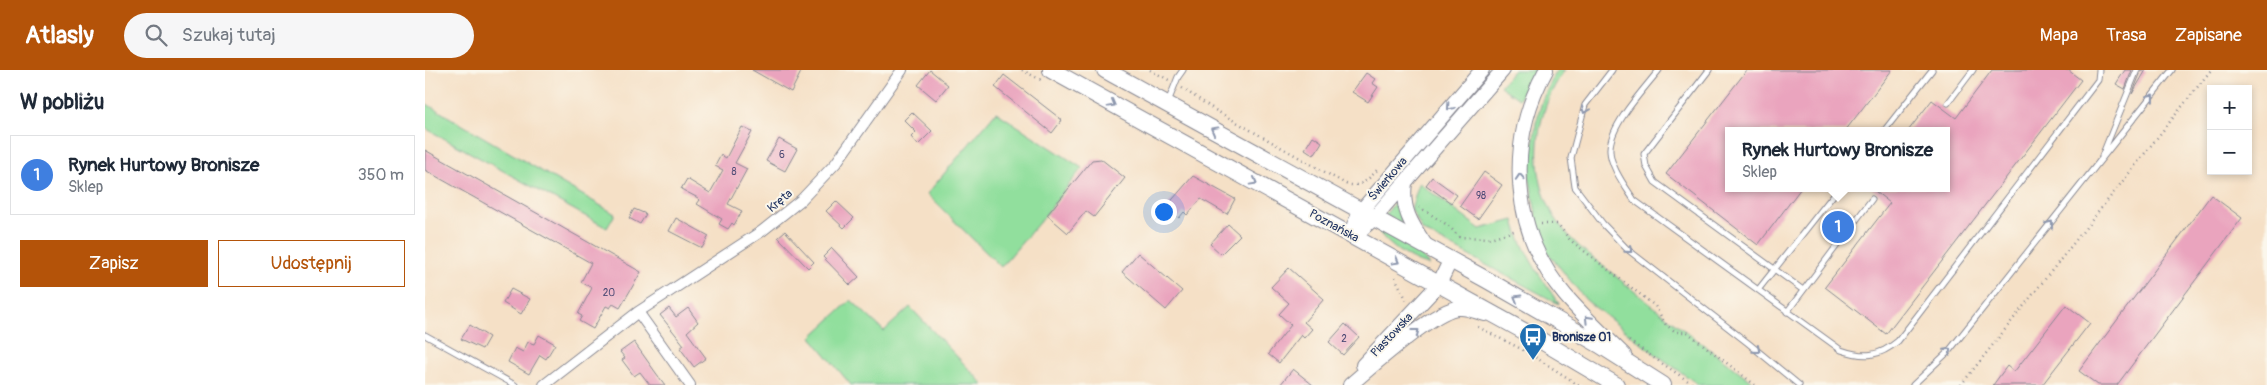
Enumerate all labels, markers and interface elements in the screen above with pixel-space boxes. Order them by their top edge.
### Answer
search box [124,13,474,58]
text: Atlasly [25,21,94,50]
icon: search [142,21,170,49]
text: Szukaj tutaj [182,23,276,47]
text: Mapa [2040,24,2078,47]
text: Trasa [2106,24,2147,47]
text: Zapisane [2175,24,2242,47]
map controls [2207,85,2252,175]
button: + [2207,85,2252,130]
text: W pobliżu [20,89,104,116]
one-way arrow [2145,94,2153,103]
one-way arrow [1107,97,1116,107]
one-way arrow [1447,101,1456,110]
one-way arrow [1581,105,1591,114]
one-way arrow [1211,127,1220,137]
popup [1725,127,1950,192]
button: − [2207,130,2252,175]
text: Rynek Hurtowy Bronisze [1742,138,1933,162]
house number: 6 [779,149,785,161]
text: Rynek Hurtowy Bronisze [68,153,259,177]
street label: Świerkowa [1365,153,1411,204]
text: Sklep [1742,162,1777,182]
text: 1 [34,165,40,185]
text: 350 m [358,165,404,185]
house number: 8 [731,166,737,178]
one-way arrow [1514,172,1525,180]
one-way arrow [1249,176,1258,186]
text: Sklep [68,177,103,197]
street label: Kręta [764,186,796,216]
house number: 98 [1476,190,1486,202]
your location [1151,199,1177,225]
street label: Poznańska [1307,206,1362,246]
pin: 1 [1822,208,1854,246]
one-way arrow [2044,221,2052,230]
button: Zapisz [20,240,208,287]
button: Udostępnij [218,240,405,287]
one-way arrow [1623,244,1632,253]
one-way arrow [1390,254,1399,264]
house number: 20 [603,287,615,299]
one-way arrow [1513,294,1522,304]
street label: Piastowska [1368,310,1416,360]
one-way arrow [1585,316,1594,325]
bus stop icon: Bronisze 01 [1518,322,1548,361]
one-way arrow [1410,329,1419,338]
place label: Bronisze 01 [1552,330,1611,345]
house number: 2 [1341,333,1347,345]
one-way arrow [1751,344,1760,353]
one-way arrow [1942,348,1951,357]

